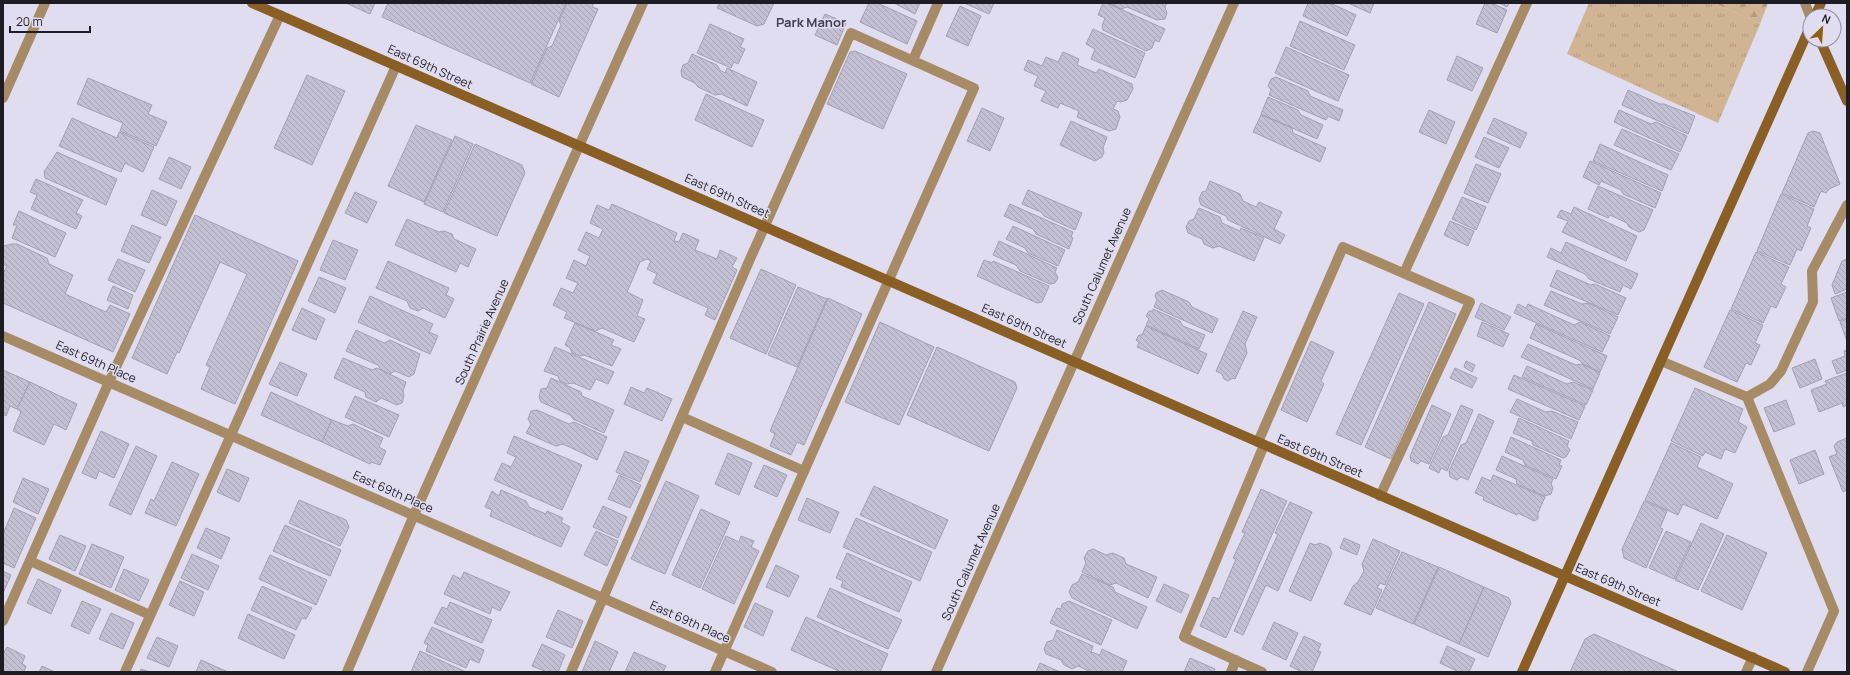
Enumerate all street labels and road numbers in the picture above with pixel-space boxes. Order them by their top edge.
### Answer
street label: East 69th Street [385,40,476,93]
street label: East 69th Street [682,169,773,222]
street label: South Calumet Avenue [1068,205,1135,327]
street label: South Prairie Avenue [451,276,513,388]
street label: East 69th Street [979,299,1070,352]
street label: East 69th Place [53,336,139,387]
street label: East 69th Street [1275,430,1366,481]
street label: East 69th Place [350,466,436,517]
street label: South Calumet Avenue [937,501,1004,623]
street label: East 69th Street [1573,559,1664,610]
street label: East 69th Place [647,596,733,647]

